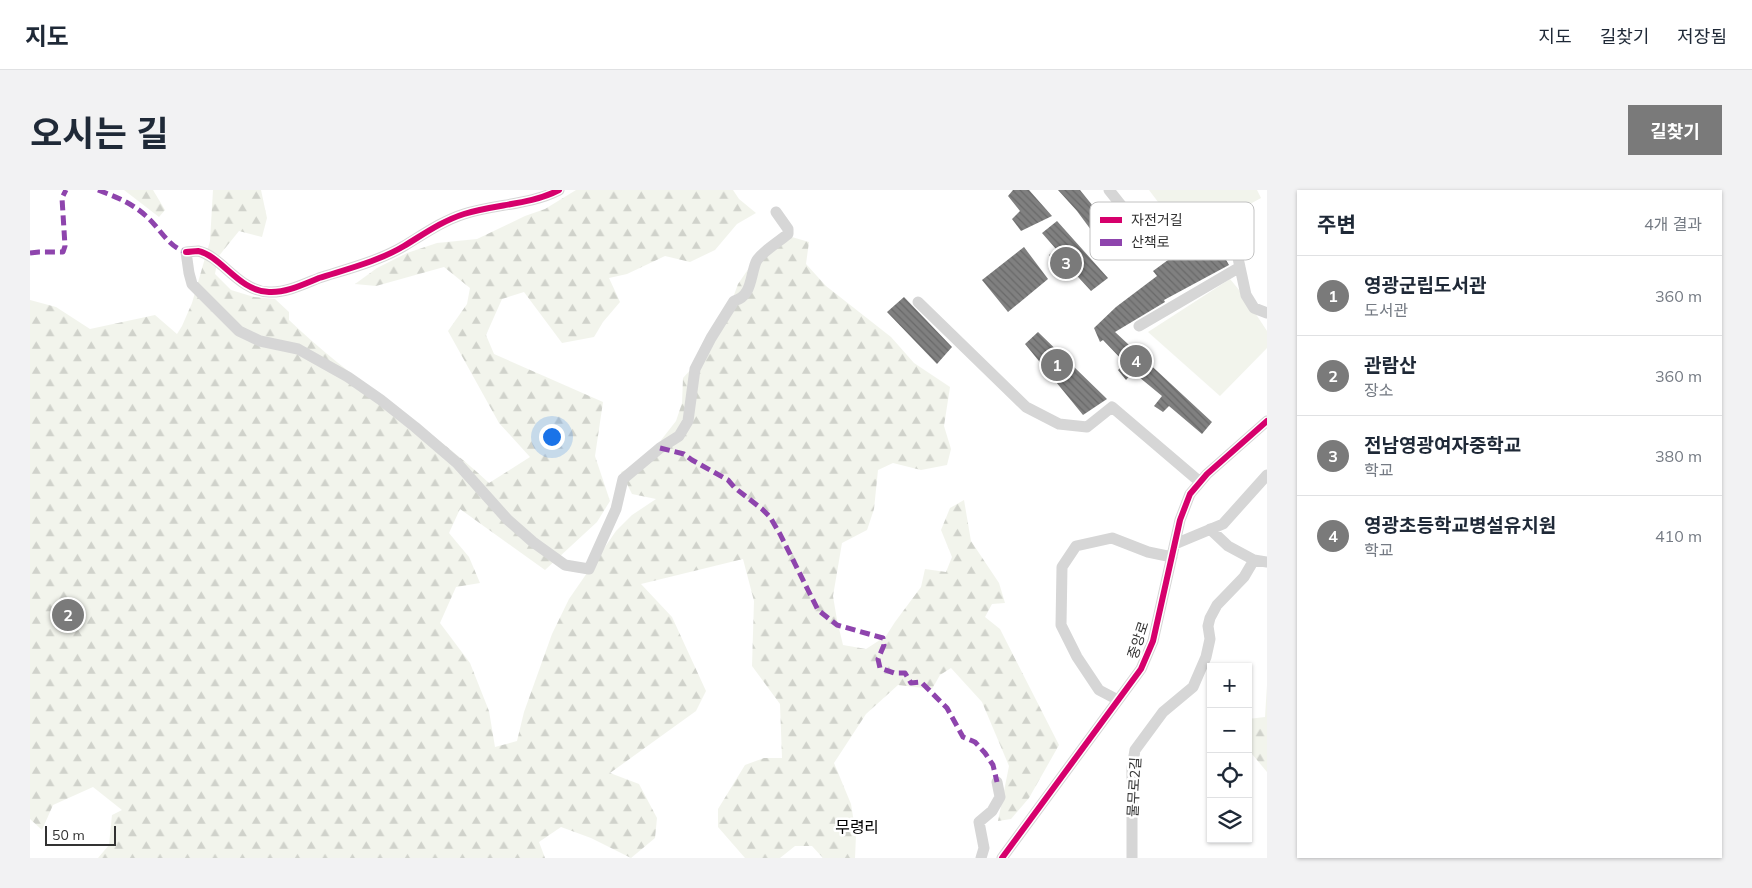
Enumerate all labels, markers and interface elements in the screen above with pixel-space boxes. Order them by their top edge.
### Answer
text: 지도 [25,21,69,51]
text: 지도 [1539,25,1572,48]
text: 길찾기 [1600,25,1649,48]
text: 저장됨 [1677,25,1727,48]
button: 길찾기 [1628,105,1722,155]
text: 오시는 길 [30,111,168,155]
legend [1090,202,1254,260]
text: 자전거길 [1131,211,1183,229]
text: 주변 [1317,211,1356,237]
text: 4개 결과 [1644,214,1702,234]
text: 산책로 [1131,233,1170,251]
pin: 3 [1050,244,1082,282]
text: 영광군립도서관 [1364,273,1486,297]
text: 1 [1328,286,1338,306]
text: 360 m [1655,286,1702,306]
text: 도서관 [1364,300,1408,320]
pin: 4 [1120,342,1152,380]
pin: 1 [1041,346,1073,384]
text: 관람산 [1364,353,1416,377]
text: 2 [1328,366,1338,386]
text: 360 m [1655,366,1702,386]
text: 장소 [1364,380,1393,400]
your location [539,424,565,450]
text: 전남영광여자중학교 [1364,433,1521,457]
text: 3 [1328,446,1338,466]
text: 380 m [1655,446,1702,466]
text: 학교 [1364,460,1393,480]
text: 영광초등학교병설유치원 [1364,513,1556,537]
text: 4 [1328,526,1338,546]
text: 410 m [1655,526,1702,546]
text: 학교 [1364,540,1393,560]
pin: 2 [52,596,84,634]
street label: 중앙로 [1123,619,1153,661]
map controls [1207,663,1252,843]
button: + [1207,663,1252,708]
button: − [1207,708,1252,753]
button: locate [1207,753,1252,798]
street label: 물무로2길 [1123,757,1145,817]
button: layers [1207,798,1252,843]
district label: 무령리 [835,817,879,837]
scale bar [45,823,116,846]
text: 50 m [52,826,85,844]

